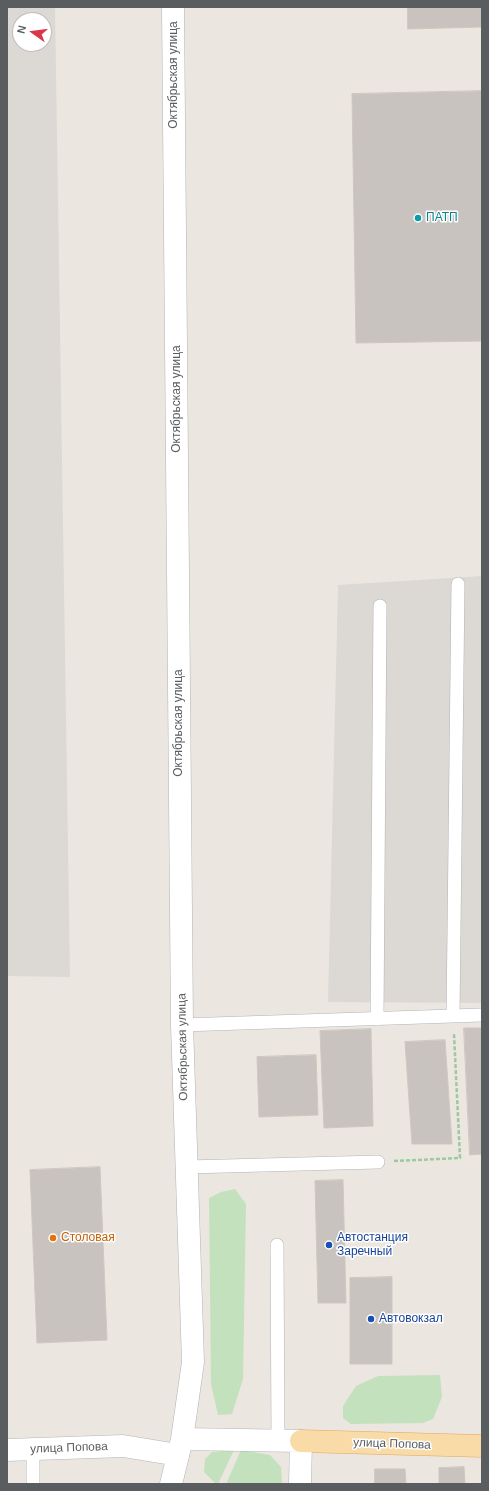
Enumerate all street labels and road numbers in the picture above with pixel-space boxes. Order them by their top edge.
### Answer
street label: Октябрьская улица [167,21,181,129]
street label: Октябрьская улица [170,345,184,453]
street label: Октябрьская улица [172,669,186,777]
street label: Октябрьская улица [175,993,191,1101]
street label: улица Попова [353,1435,431,1453]
street label: улица Попова [30,1439,108,1457]

